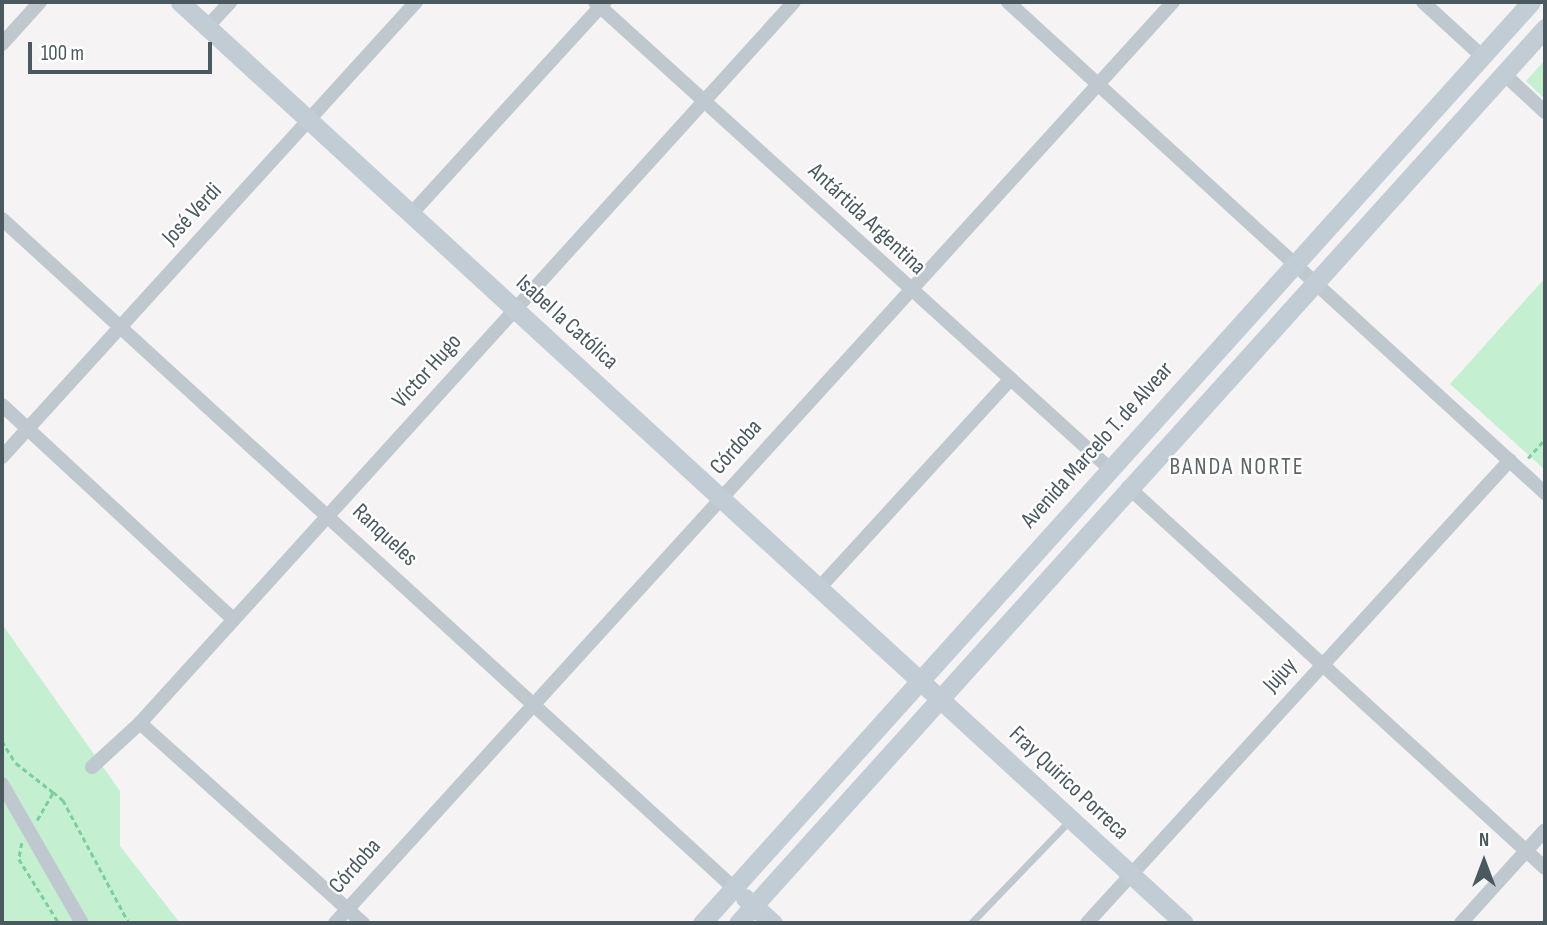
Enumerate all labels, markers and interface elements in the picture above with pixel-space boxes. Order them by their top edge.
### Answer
scale bar [32,28,215,72]
text: 100 m [41,41,84,66]
street label: Antártida Argentina [802,157,932,281]
street label: José Verdi [157,177,227,251]
street label: Isabel la Católica [510,269,624,375]
street label: Víctor Hugo [387,328,467,414]
street label: Avenida Marcelo T. de Alvear [1015,356,1179,534]
street label: Córdoba [704,414,768,480]
district label: BANDA NORTE [1171,453,1303,481]
street label: Ranqueles [347,498,423,572]
street label: Jujuy [1257,652,1303,698]
street label: Fray Quirico Porreca [1003,721,1135,845]
north arrow [1449,827,1519,897]
text: N [1479,829,1489,852]
street label: Córdoba [323,833,387,899]

